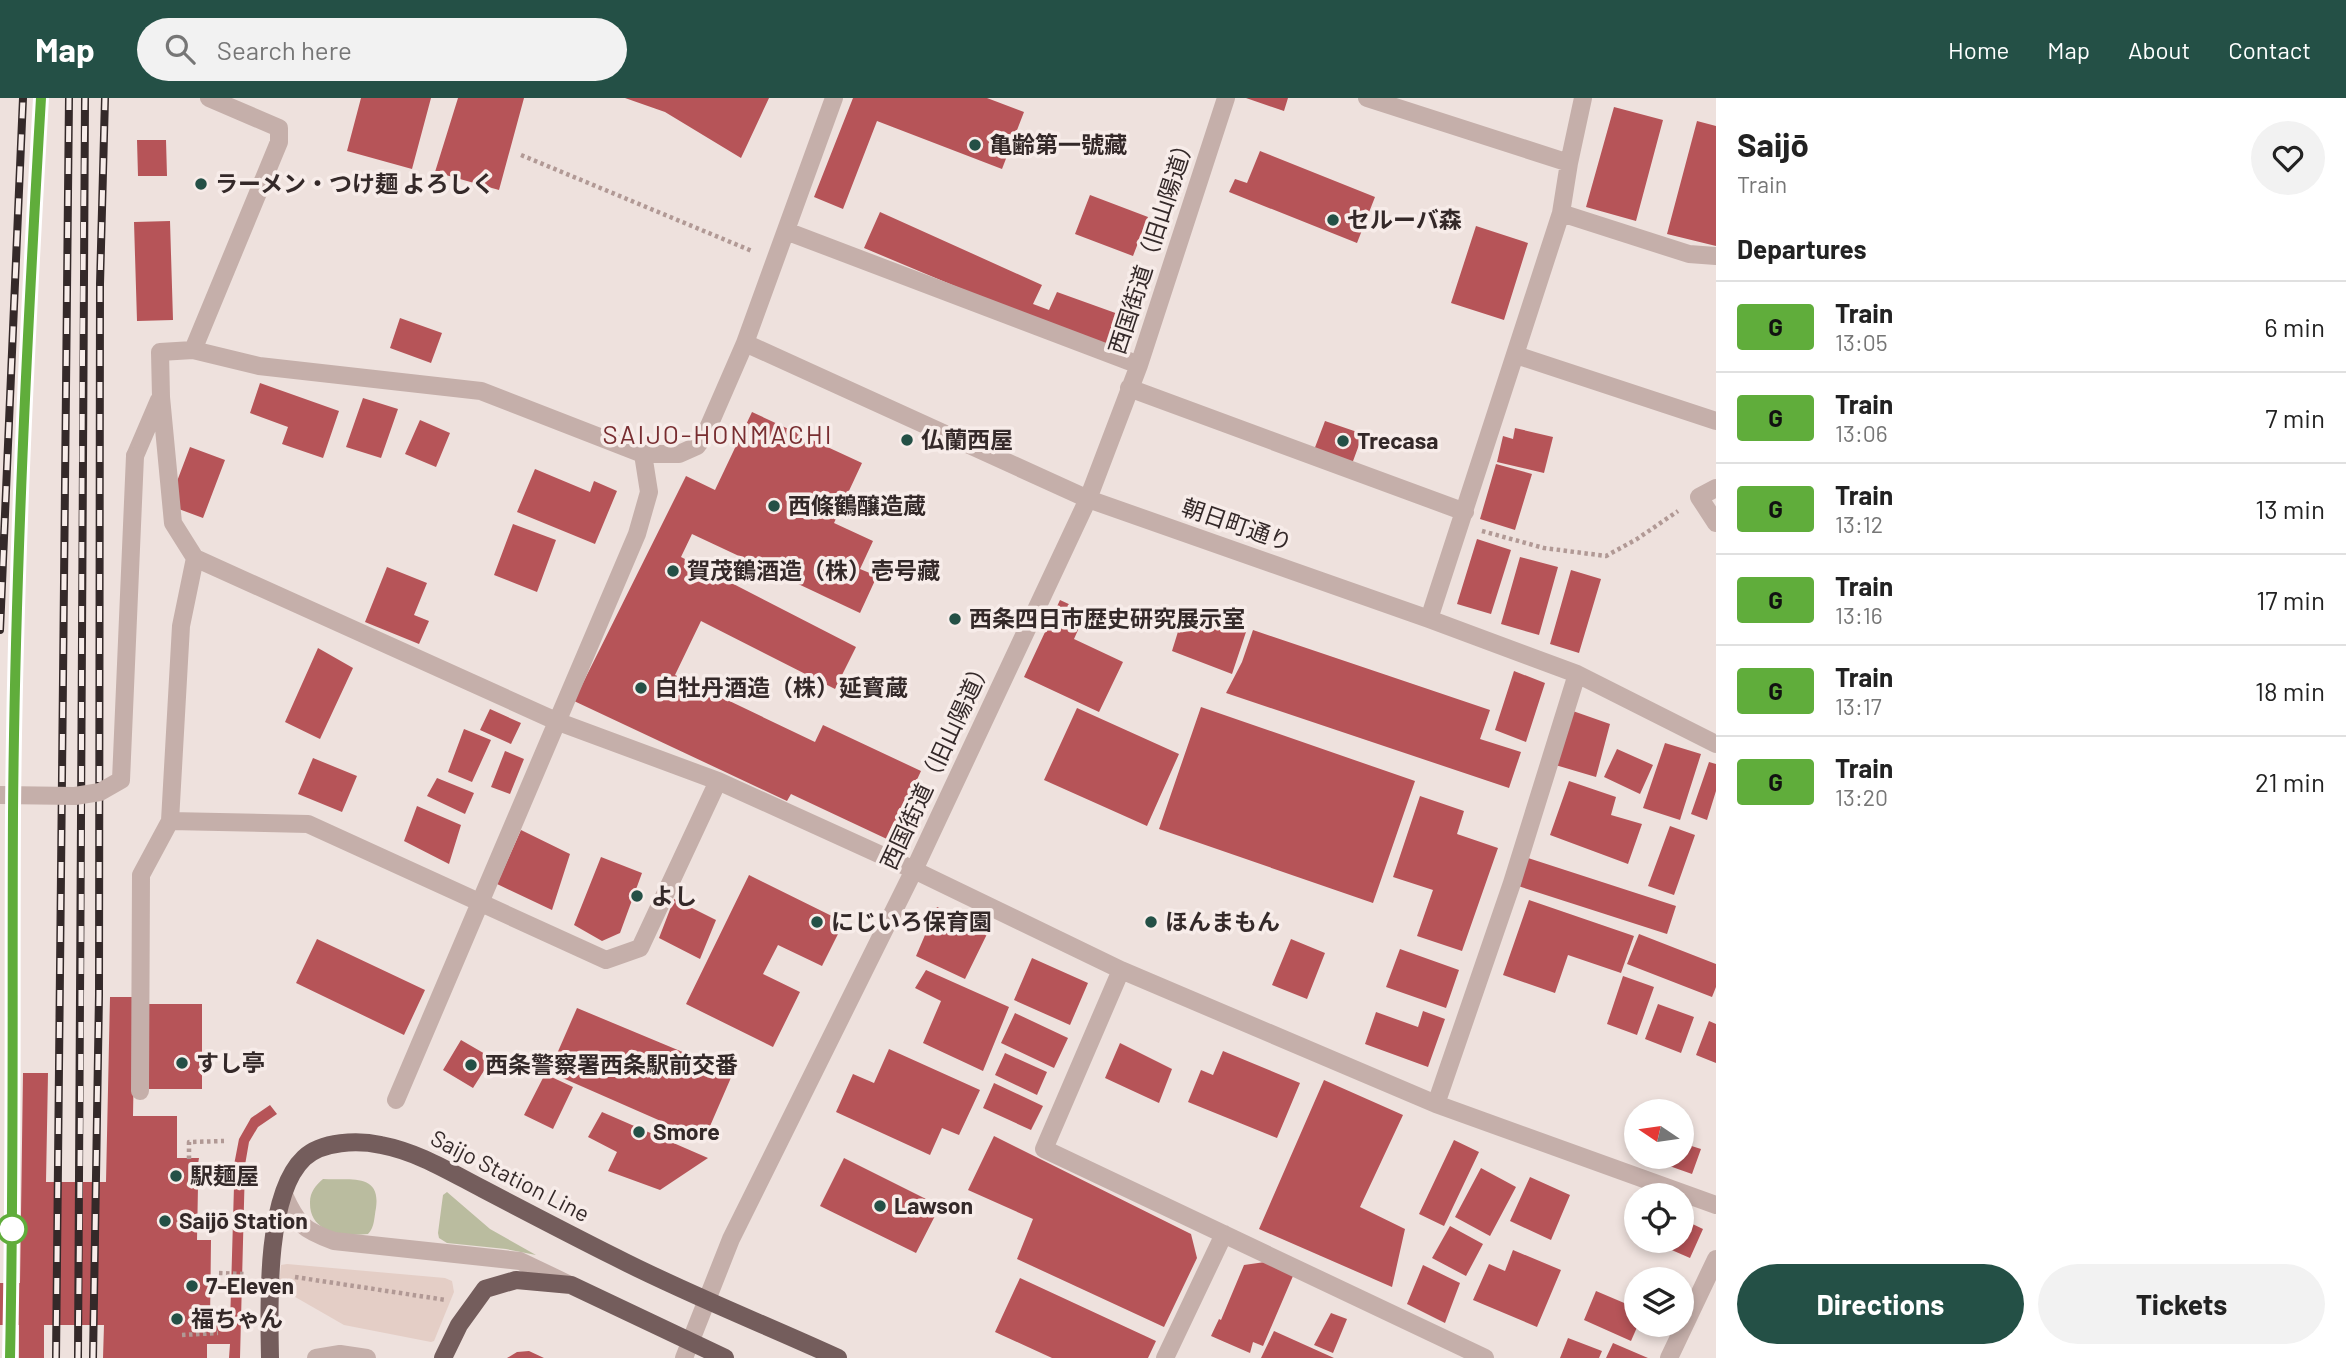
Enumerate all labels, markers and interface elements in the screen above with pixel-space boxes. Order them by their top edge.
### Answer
search box [137,18,627,81]
text: Map [35,29,95,69]
icon: search [161,30,199,68]
text: Search here [217,34,352,65]
text: Home [1948,35,2009,64]
text: Map [2047,35,2090,64]
text: About [2128,35,2190,64]
text: Contact [2228,35,2311,64]
button: heart [2251,121,2325,195]
text: Saijō [1737,124,1809,164]
place label: 亀齢第一號藏 [989,130,1127,158]
street label: 西国街道（旧山陽道） [1102,130,1200,357]
marker: 亀齢第一號藏 [967,137,983,153]
place label: ラーメン・つけ麺 よろしく [215,169,495,197]
text: Train [1737,170,1787,198]
marker: ラーメン・つけ麺 よろしく [193,176,209,192]
place label: セルーバ森 [1347,205,1462,233]
marker: セルーバ森 [1325,212,1341,228]
text: Departures [1737,233,1867,264]
text: Train [1835,297,1893,328]
text: 6 min [2264,311,2325,342]
text: G [1768,312,1783,341]
text: 13:05 [1835,328,1888,356]
text: Train [1835,388,1893,419]
text: 7 min [2265,402,2325,433]
text: G [1768,403,1783,432]
district label: SAIJO-HONMACHI [602,418,834,449]
text: 13:06 [1835,419,1888,447]
place label: 仏蘭西屋 [921,425,1013,453]
place label: Trecasa [1357,426,1438,454]
marker: 仏蘭西屋 [899,432,915,448]
marker: Trecasa [1335,433,1351,449]
text: Train [1835,479,1893,510]
place label: 西條鶴醸造蔵 [788,491,926,519]
street label: 朝日町通り [1178,492,1296,556]
text: 13 min [2255,493,2325,524]
text: G [1768,494,1783,523]
marker: 西條鶴醸造蔵 [766,498,782,514]
text: 13:12 [1835,510,1883,538]
place label: 賀茂鶴酒造（株）壱号藏 [687,556,940,584]
marker: 賀茂鶴酒造（株）壱号藏 [665,563,681,579]
text: Train [1835,570,1893,601]
text: 17 min [2256,584,2325,615]
text: G [1768,585,1783,614]
text: 13:16 [1835,601,1883,629]
place label: 西条四日市歴史研究展示室 [969,604,1245,632]
marker: 西条四日市歴史研究展示室 [947,611,963,627]
street label: 西国街道（旧山陽道） [874,653,996,874]
text: Train [1835,661,1893,692]
place label: 白牡丹酒造（株）延寳蔵 [655,673,908,701]
text: 18 min [2255,675,2325,706]
text: G [1768,676,1783,705]
marker: 白牡丹酒造（株）延寳蔵 [633,680,649,696]
text: 13:17 [1835,692,1882,720]
text: Train [1835,752,1893,783]
text: 21 min [2255,766,2325,797]
text: G [1768,767,1783,796]
text: 13:20 [1835,783,1888,811]
place label: よし [651,881,697,909]
marker: よし [629,888,645,904]
place label: にじいろ保育園 [831,907,992,935]
place label: ほんまもん [1165,907,1280,935]
marker: にじいろ保育園 [809,914,825,930]
marker: ほんまもん [1143,914,1159,930]
place label: すし亭 [196,1048,265,1076]
place label: 西条警察署西条駅前交番 [485,1050,738,1078]
marker: すし亭 [174,1055,190,1071]
marker: 西条警察署西条駅前交番 [463,1057,479,1073]
north arrow [1624,1099,1694,1169]
map controls [1624,1099,1694,1337]
place label: Smore [653,1117,720,1145]
street label: Saijo Station Line [426,1123,595,1227]
marker: Smore [631,1124,647,1140]
place label: 駅麺屋 [190,1161,259,1189]
marker: 駅麺屋 [168,1168,184,1184]
button: locate [1624,1183,1694,1253]
place label: Lawson [894,1191,973,1219]
marker: Lawson [872,1198,888,1214]
place label: Saijō Station [179,1206,308,1234]
marker: Saijō Station [157,1213,173,1229]
unlabelled marker [0,1214,27,1244]
button: Directions [1737,1264,2024,1344]
button: Tickets [2038,1264,2325,1344]
button: layers [1624,1267,1694,1337]
place label: 7-Eleven [206,1271,294,1299]
marker: 7-Eleven [184,1278,200,1294]
place label: 福ちゃん [191,1304,283,1332]
marker: 福ちゃん [169,1311,185,1327]

